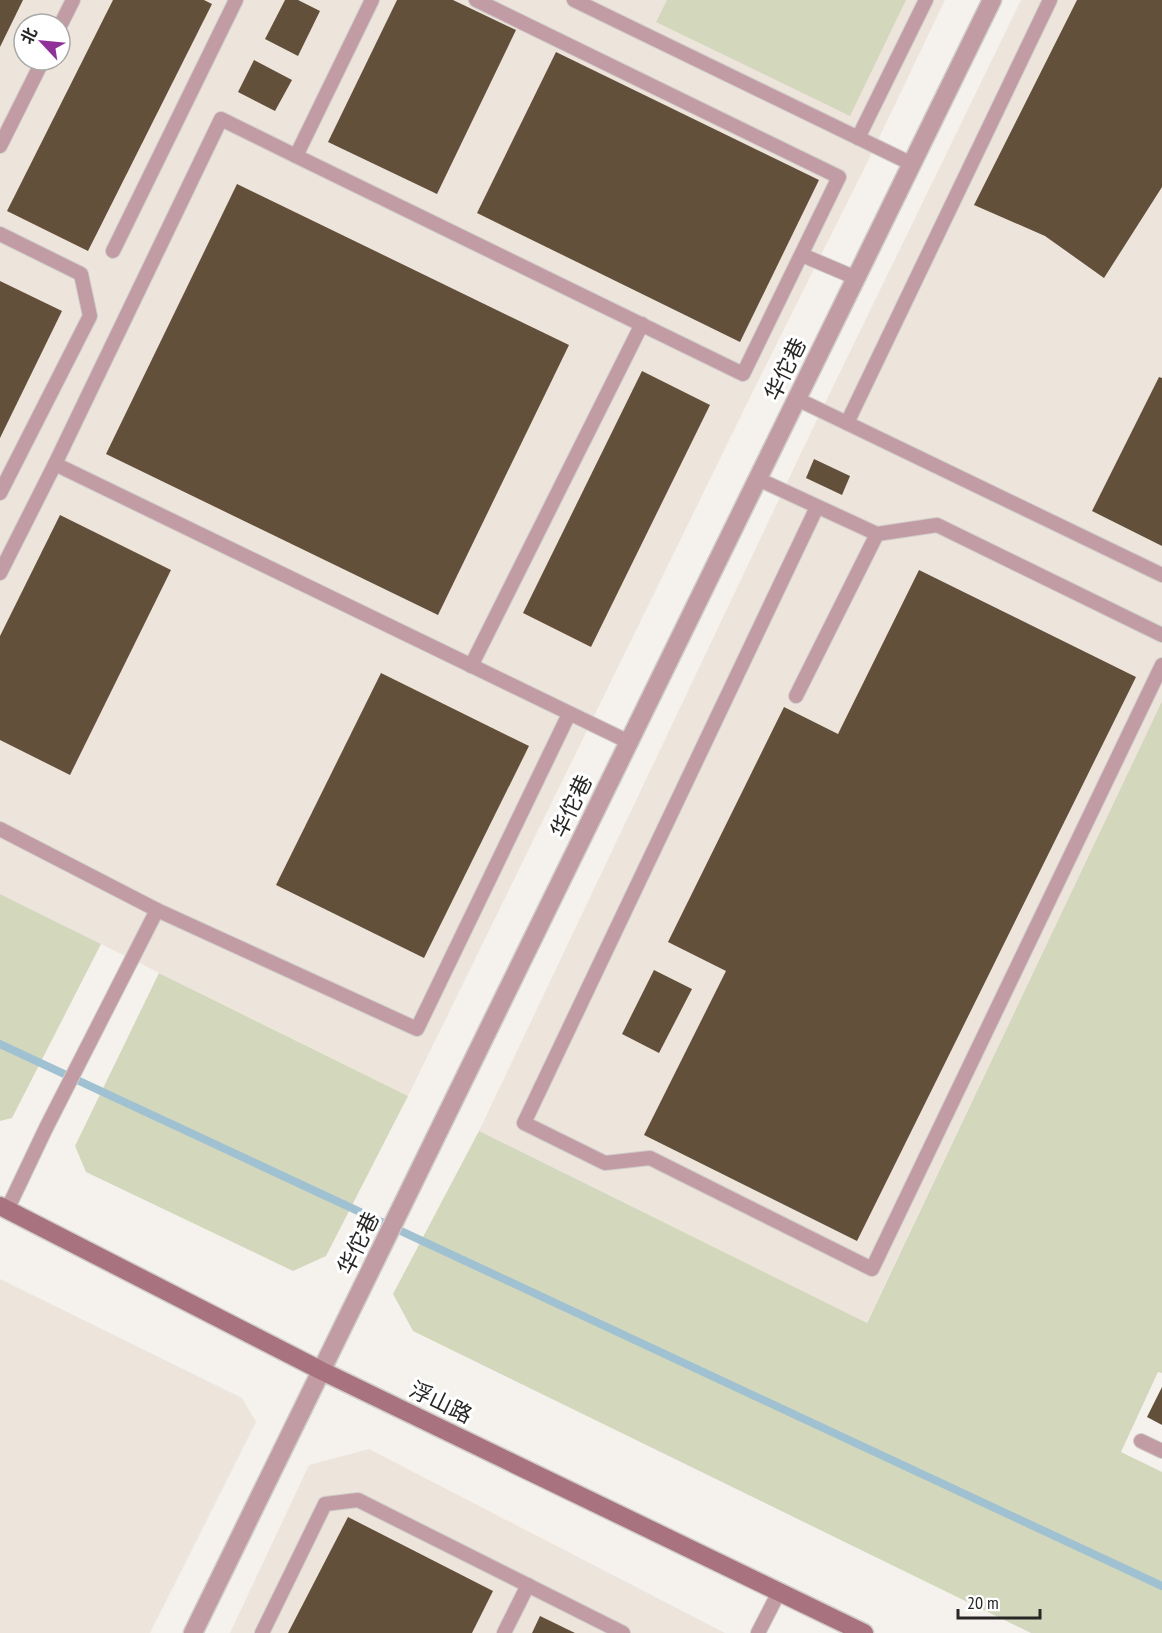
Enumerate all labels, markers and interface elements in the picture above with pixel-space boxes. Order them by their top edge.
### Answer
north arrow [12,12,72,72]
text: 北 [16,24,41,47]
street label: 华佗巷 [758,333,812,405]
street label: 华佗巷 [544,770,598,842]
street label: 华佗巷 [331,1207,385,1279]
street label: 浮山路 [405,1375,477,1429]
scale bar [958,1582,1040,1620]
text: 20 m [967,1591,999,1614]

